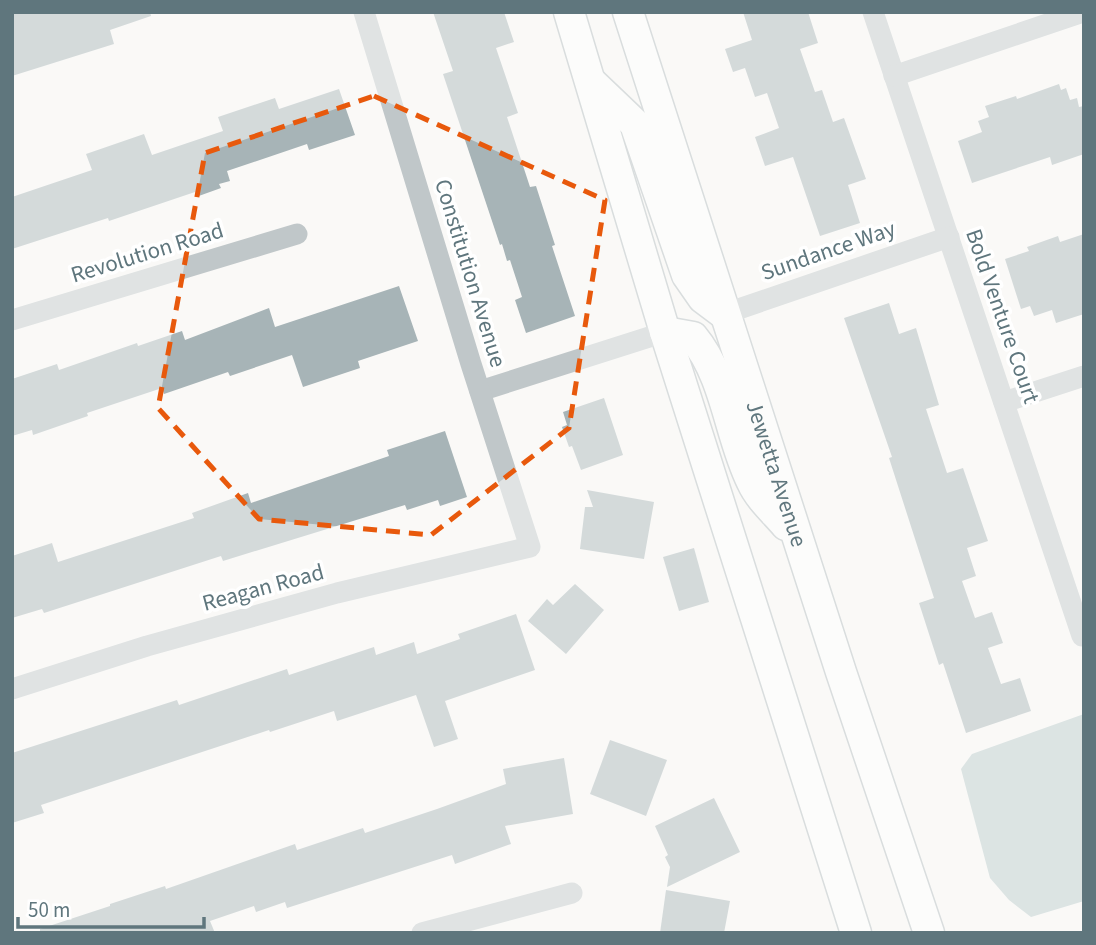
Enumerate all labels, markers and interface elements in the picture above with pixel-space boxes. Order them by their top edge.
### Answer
street label: Constitution Avenue [426,175,515,371]
street label: Sundance Way [756,212,900,289]
street label: Revolution Road [67,214,228,291]
street label: Bold Venture Court [957,224,1048,408]
street label: Jewetta Avenue [737,396,816,551]
street label: Reagan Road [199,555,328,620]
scale bar [18,886,203,930]
text: 50 m [28,895,70,925]

